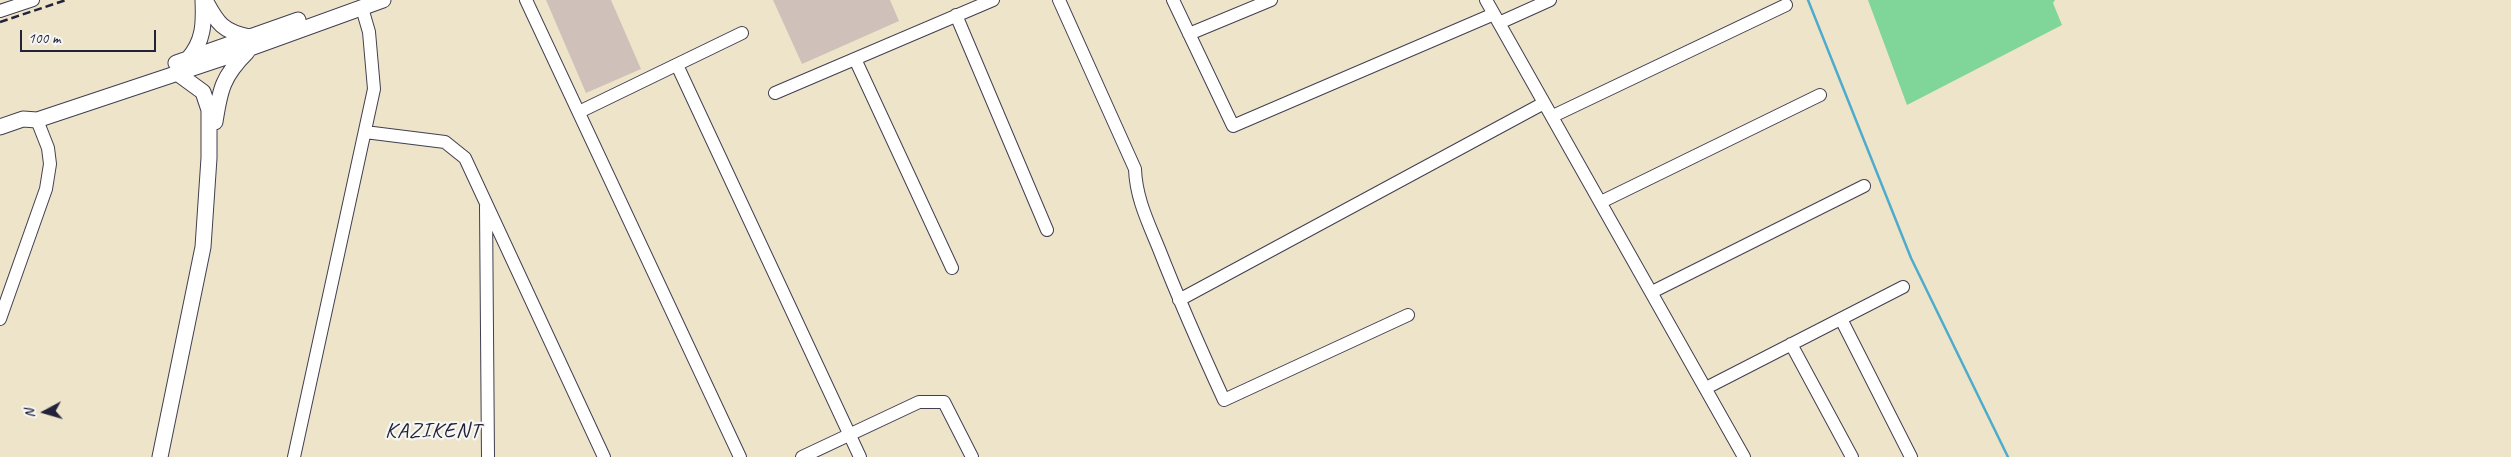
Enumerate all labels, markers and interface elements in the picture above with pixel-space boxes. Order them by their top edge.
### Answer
scale bar [22,20,159,52]
text: 100 m [28,29,60,48]
north arrow [20,387,70,437]
text: N [21,408,38,419]
district label: KAZIKENT [384,418,482,444]

